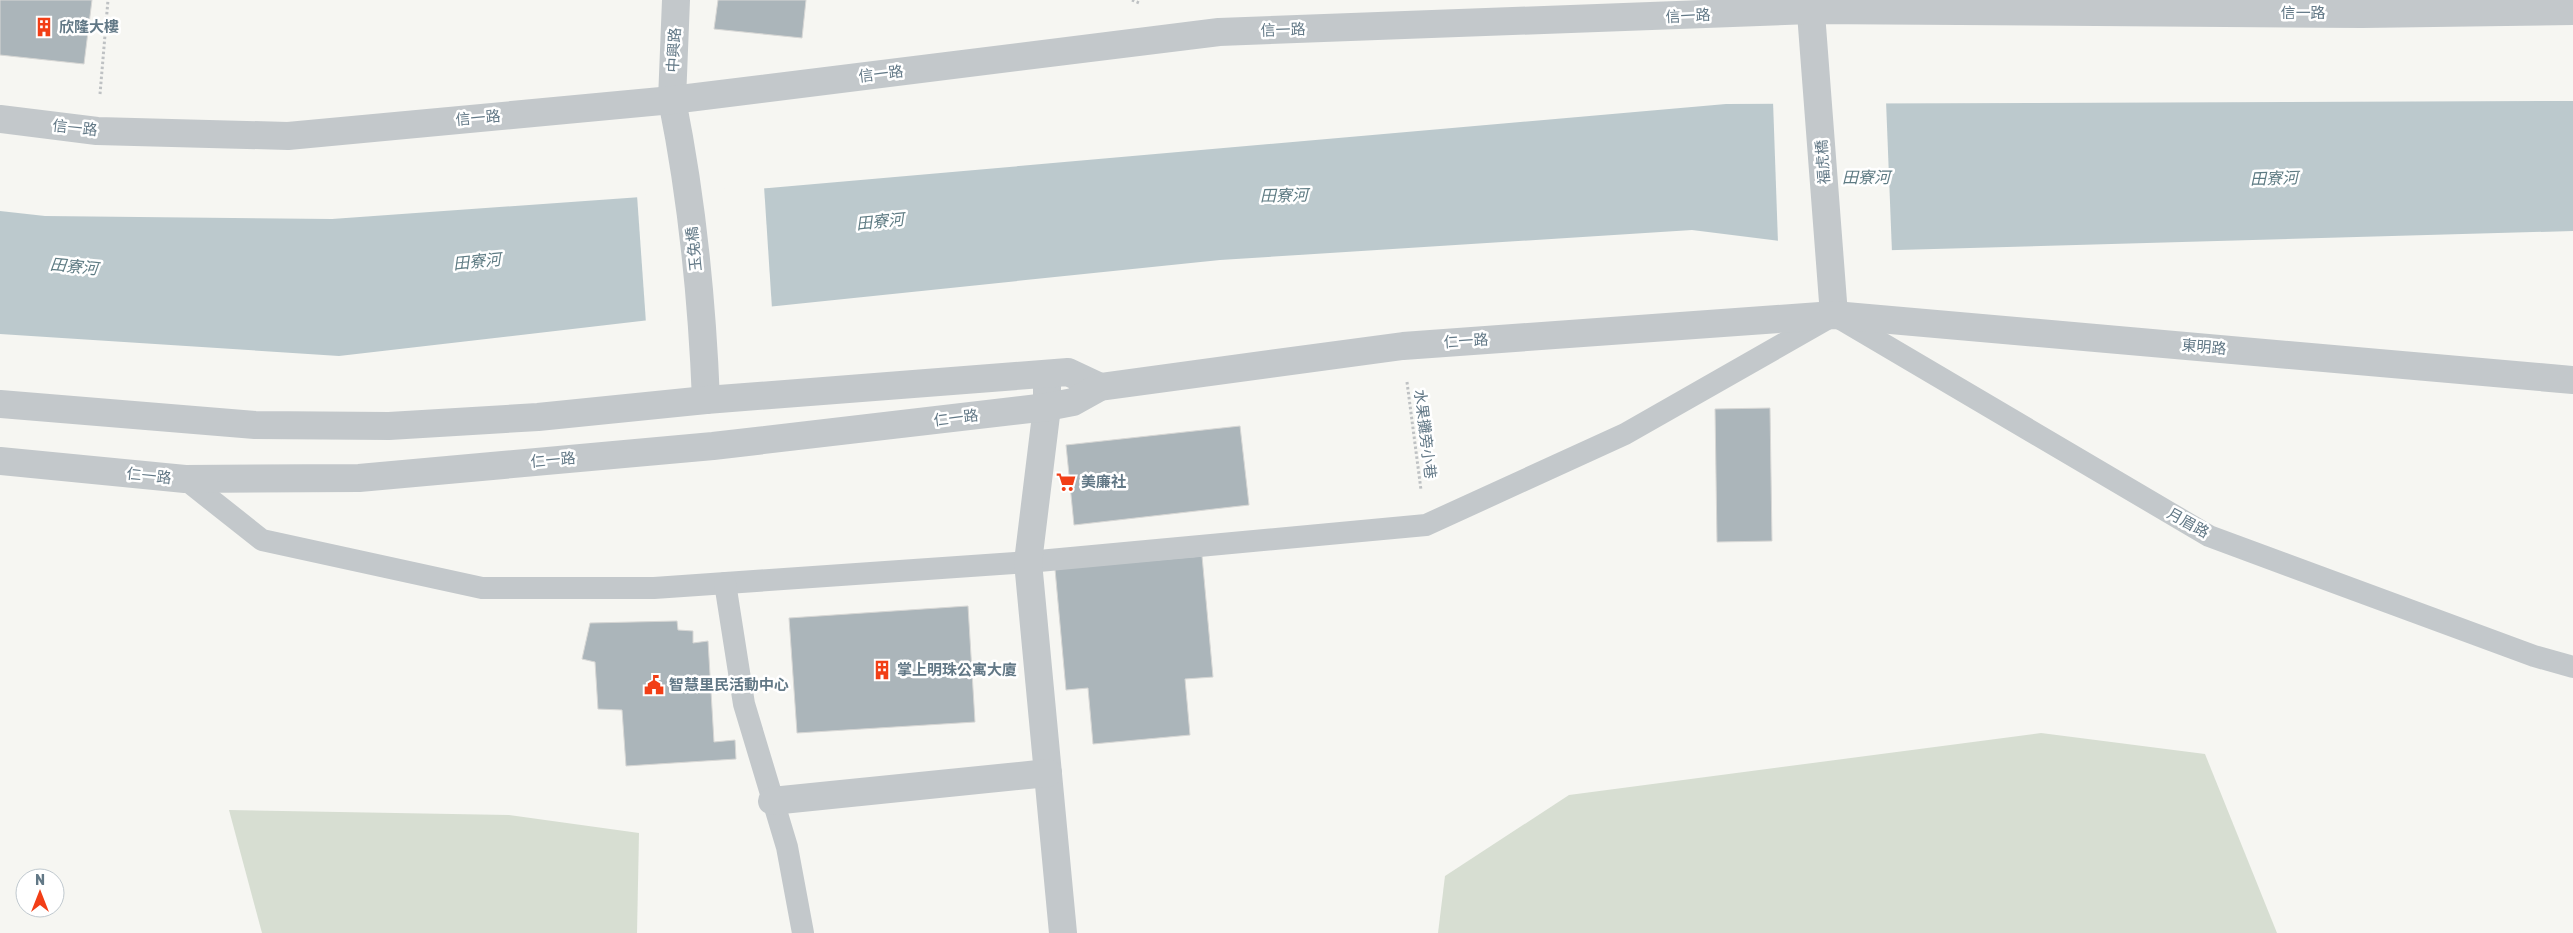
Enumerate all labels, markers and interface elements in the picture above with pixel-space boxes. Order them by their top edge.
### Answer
street label: 信一路 [2280,4,2326,22]
street label: 信一路 [1665,6,1711,26]
building icon: 欣隆大樓 [33,16,55,38]
place label: 欣隆大樓 [59,18,119,36]
street label: 信一路 [1260,20,1306,40]
street label: 中興路 [664,27,684,73]
street label: 信一路 [858,62,904,86]
street label: 信一路 [455,107,501,129]
street label: 信一路 [52,117,98,139]
street label: 福虎橋 [1812,139,1834,185]
water label: 田寮河 [1842,168,1893,187]
water label: 田寮河 [2250,168,2301,189]
water label: 田寮河 [1260,186,1311,205]
water label: 田寮河 [855,209,908,233]
street label: 玉兔橋 [683,226,705,272]
water label: 田寮河 [452,249,505,273]
water label: 田寮河 [49,255,102,279]
street label: 仁一路 [1443,330,1489,352]
street label: 東明路 [2181,336,2227,358]
street label: 水果攤旁小巷 [1411,388,1439,480]
street label: 仁一路 [933,406,979,430]
street label: 仁一路 [530,449,576,471]
street label: 仁一路 [126,465,172,487]
supermarket icon: 美廉社 [1055,471,1077,493]
place label: 美廉社 [1081,473,1126,491]
street label: 月眉路 [2164,504,2212,542]
building icon: 掌上明珠公寓大廈 [871,659,893,681]
place label: 掌上明珠公寓大廈 [897,661,1017,679]
public building icon: 智慧里民活動中心 [643,674,665,696]
place label: 智慧里民活動中心 [669,676,789,694]
north arrow [15,868,65,918]
text: N [35,872,45,889]

